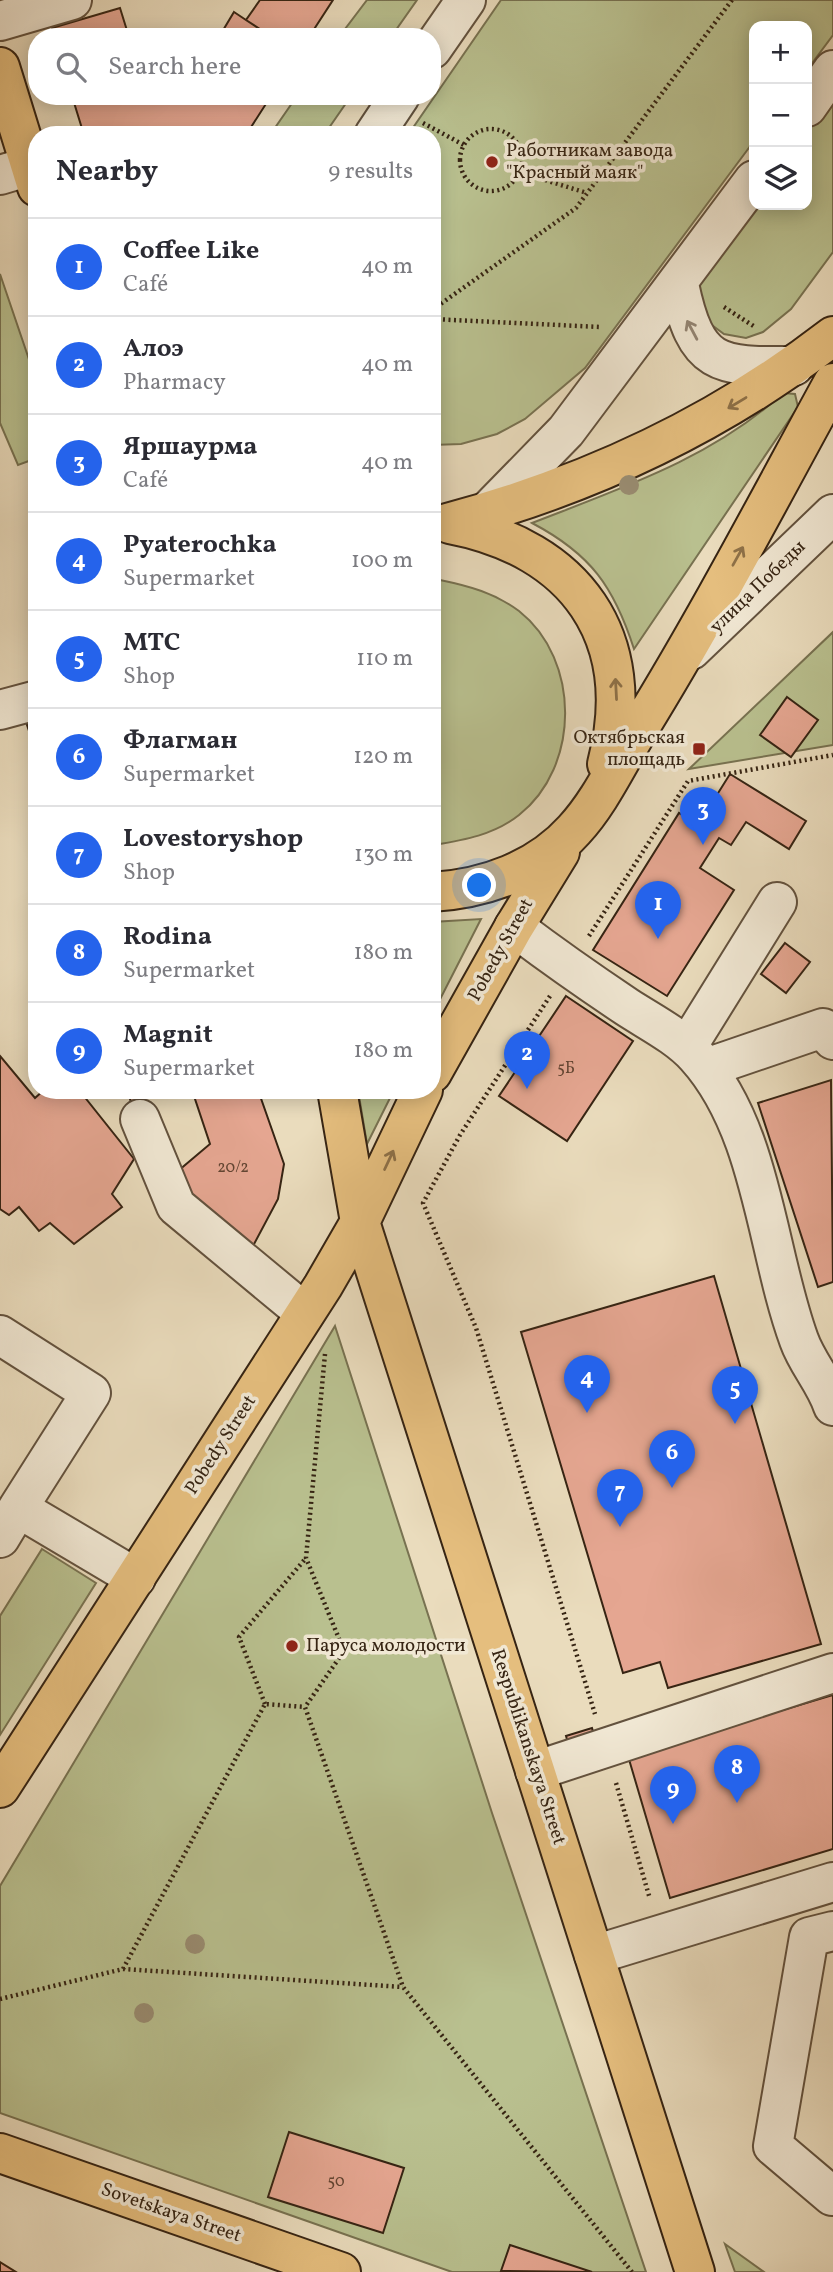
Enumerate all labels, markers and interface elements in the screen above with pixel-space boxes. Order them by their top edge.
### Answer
map controls [749,21,812,210]
button: + [749,21,812,84]
search box [28,28,441,105]
icon: search [52,48,90,86]
text: Search here [108,49,241,85]
button: − [749,84,812,147]
place label: Работникам завода "Красный маяк" [506,138,673,186]
button: layers [749,147,812,210]
text: Nearby [56,151,158,193]
marker: Работникам завода "Красный маяк" [484,154,500,170]
text: 9 results [328,156,413,188]
text: Coffee Like [123,233,259,269]
text: 1 [74,251,84,283]
text: 40 m [361,251,413,283]
text: Café [123,269,168,301]
one-way arrow [685,320,699,341]
text: Алоэ [123,331,184,367]
text: 2 [73,349,85,381]
text: 40 m [361,349,413,381]
text: Pharmacy [123,367,226,399]
one-way arrow [727,397,747,411]
text: Яршаурма [123,429,258,465]
text: 3 [73,447,85,479]
text: 40 m [361,447,413,479]
text: Café [123,465,168,497]
text: Pyaterochka [123,527,277,563]
street label: улица Победы [704,535,812,639]
text: 4 [72,545,86,577]
text: 100 m [351,545,413,577]
one-way arrow [732,546,746,567]
text: Supermarket [123,563,255,595]
text: МТС [123,625,181,661]
text: 5 [73,643,85,675]
text: 110 m [356,643,413,675]
text: Shop [123,661,175,693]
one-way arrow [610,678,623,701]
text: Флагман [123,723,237,759]
place label: Октябрьская площадь [573,725,685,773]
text: 6 [73,741,85,773]
text: 120 m [353,741,413,773]
marker: Октябрьская площадь [691,741,707,757]
text: Supermarket [123,759,255,791]
pin: 3 [680,787,726,845]
text: Lovestoryshop [123,821,303,857]
text: 7 [74,839,85,871]
text: 130 m [354,839,413,871]
text: Shop [123,857,175,889]
your location [462,868,496,902]
pin: 1 [635,881,681,939]
street label: Pobedy Street [462,894,540,1006]
text: Rodina [123,919,212,955]
text: 8 [73,937,85,969]
text: 180 m [354,937,413,969]
text: Supermarket [123,955,255,987]
text: Magnit [123,1017,213,1053]
pin: 2 [504,1031,550,1089]
text: 9 [73,1035,85,1067]
text: 180 m [354,1035,413,1067]
text: Supermarket [123,1053,255,1085]
house number: 5Б [557,1058,575,1080]
one-way arrow [383,1150,396,1171]
house number: 20/2 [217,1157,249,1179]
pin: 4 [564,1355,610,1413]
pin: 5 [712,1366,758,1424]
street label: Pobedy Street [179,1390,263,1500]
pin: 6 [649,1430,695,1488]
pin: 7 [597,1469,643,1527]
place label: Паруса молодости [306,1633,466,1659]
marker: Паруса молодости [284,1638,300,1654]
street label: Respublikanskaya Street [484,1646,572,1849]
pin: 8 [714,1745,760,1803]
pin: 9 [650,1766,696,1824]
house number: 50 [328,2171,345,2193]
street label: Sovetskaya Street [97,2177,245,2249]

